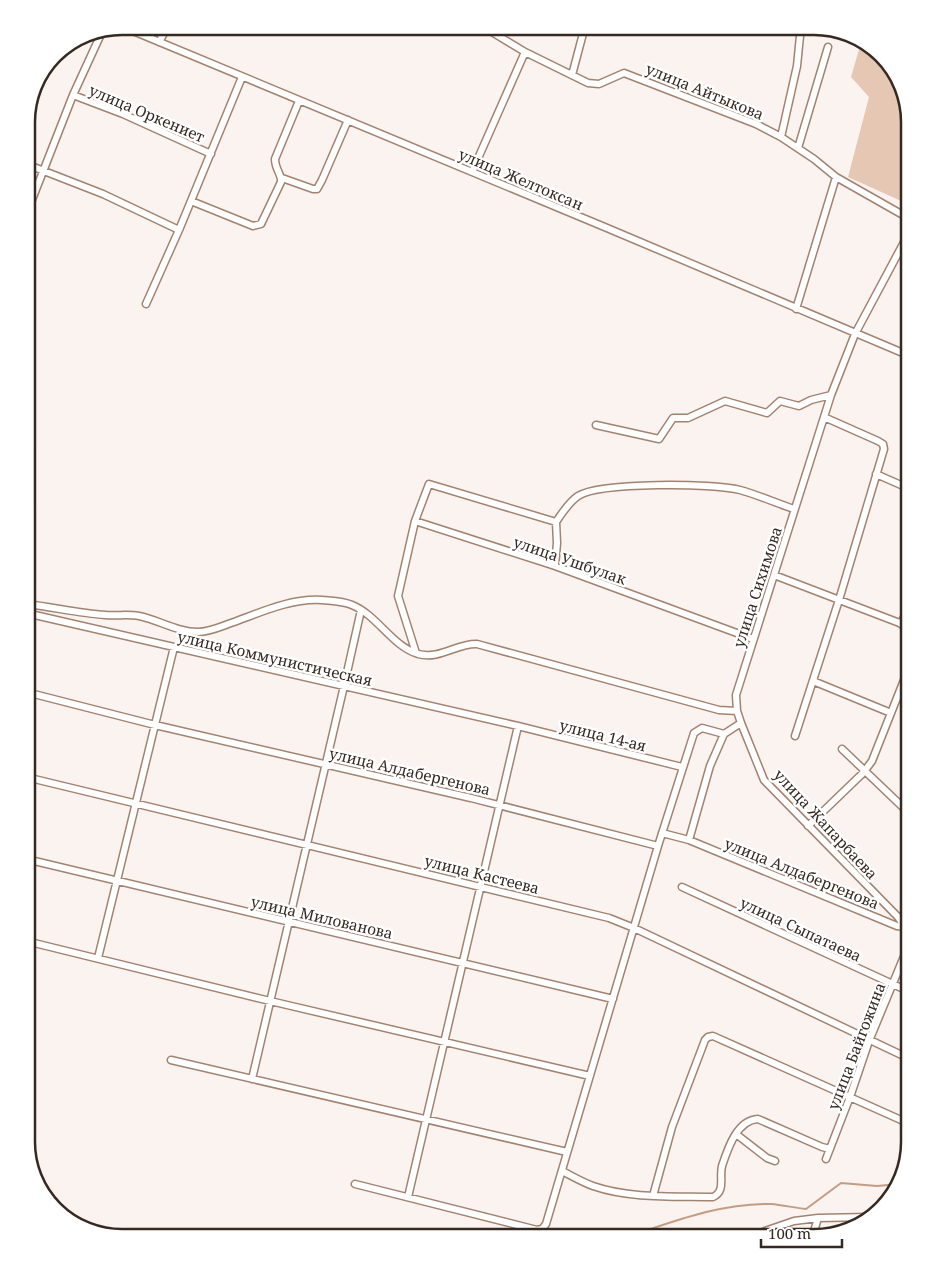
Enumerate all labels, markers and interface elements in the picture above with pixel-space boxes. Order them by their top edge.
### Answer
street label: улица Айтыкова [643,58,767,124]
street label: улица Оркениет [86,80,208,146]
street label: улица Желтоксан [456,144,586,214]
street label: улица Сихимова [728,524,786,650]
street label: улица Ушбулак [511,531,629,589]
street label: улица Коммунистическая [176,626,374,690]
street label: улица 14-ая [558,715,648,755]
street label: улица Алдабергенова [327,743,493,799]
street label: улица Жапарбаева [770,765,882,883]
street label: улица Алдабергенова [722,833,882,913]
street label: улица Кастеева [423,850,541,898]
street label: улица Милованова [249,891,395,943]
street label: улица Сыпатаева [737,892,865,966]
street label: улица Байгожина [822,979,890,1113]
scale bar [761,1216,842,1248]
text: 100 m [768,1223,811,1243]

